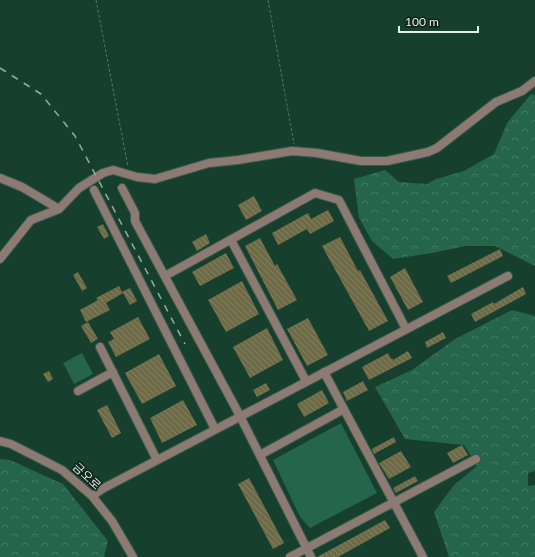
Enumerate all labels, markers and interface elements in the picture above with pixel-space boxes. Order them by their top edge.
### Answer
scale bar [399,8,478,34]
text: 100 m [405,14,439,29]
street label: 금오로 [70,459,104,493]

